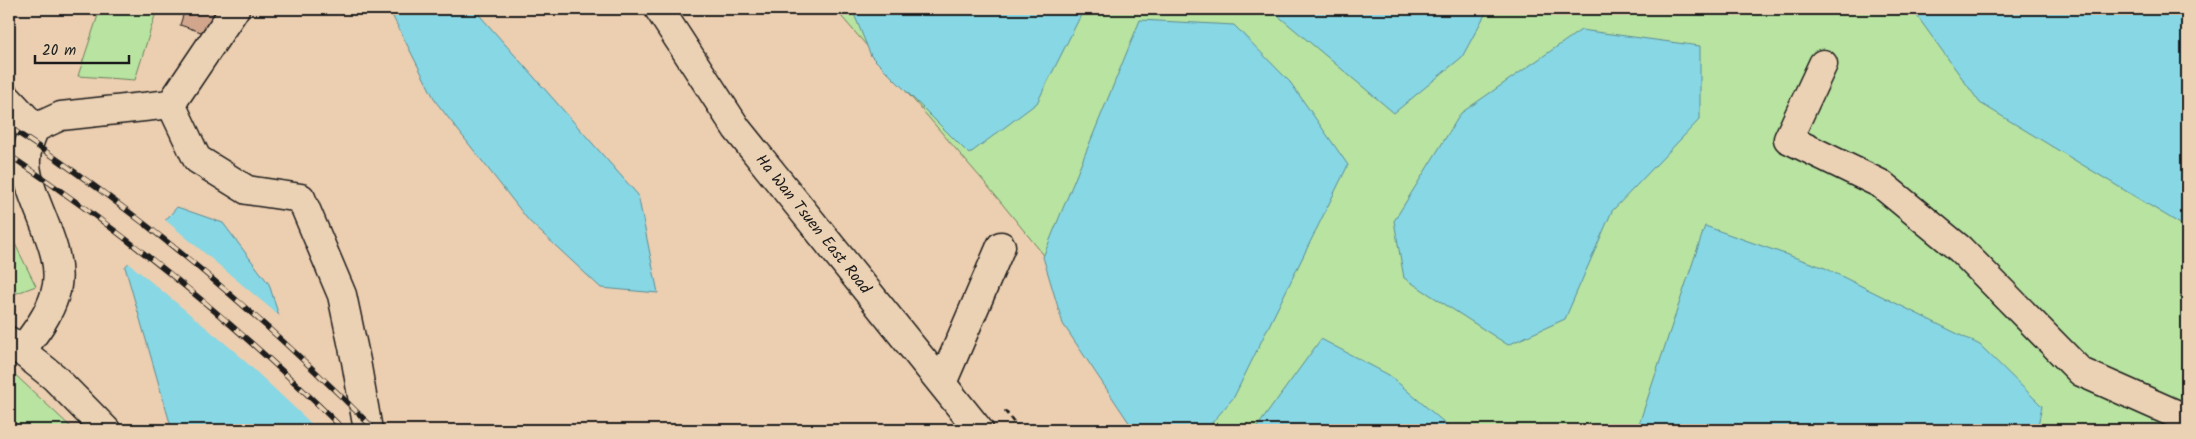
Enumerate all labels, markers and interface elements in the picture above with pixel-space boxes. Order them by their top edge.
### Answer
scale bar [35,32,129,64]
text: 20 m [42,39,76,63]
street label: Ha Wan Tsuen East Road [749,149,878,300]

